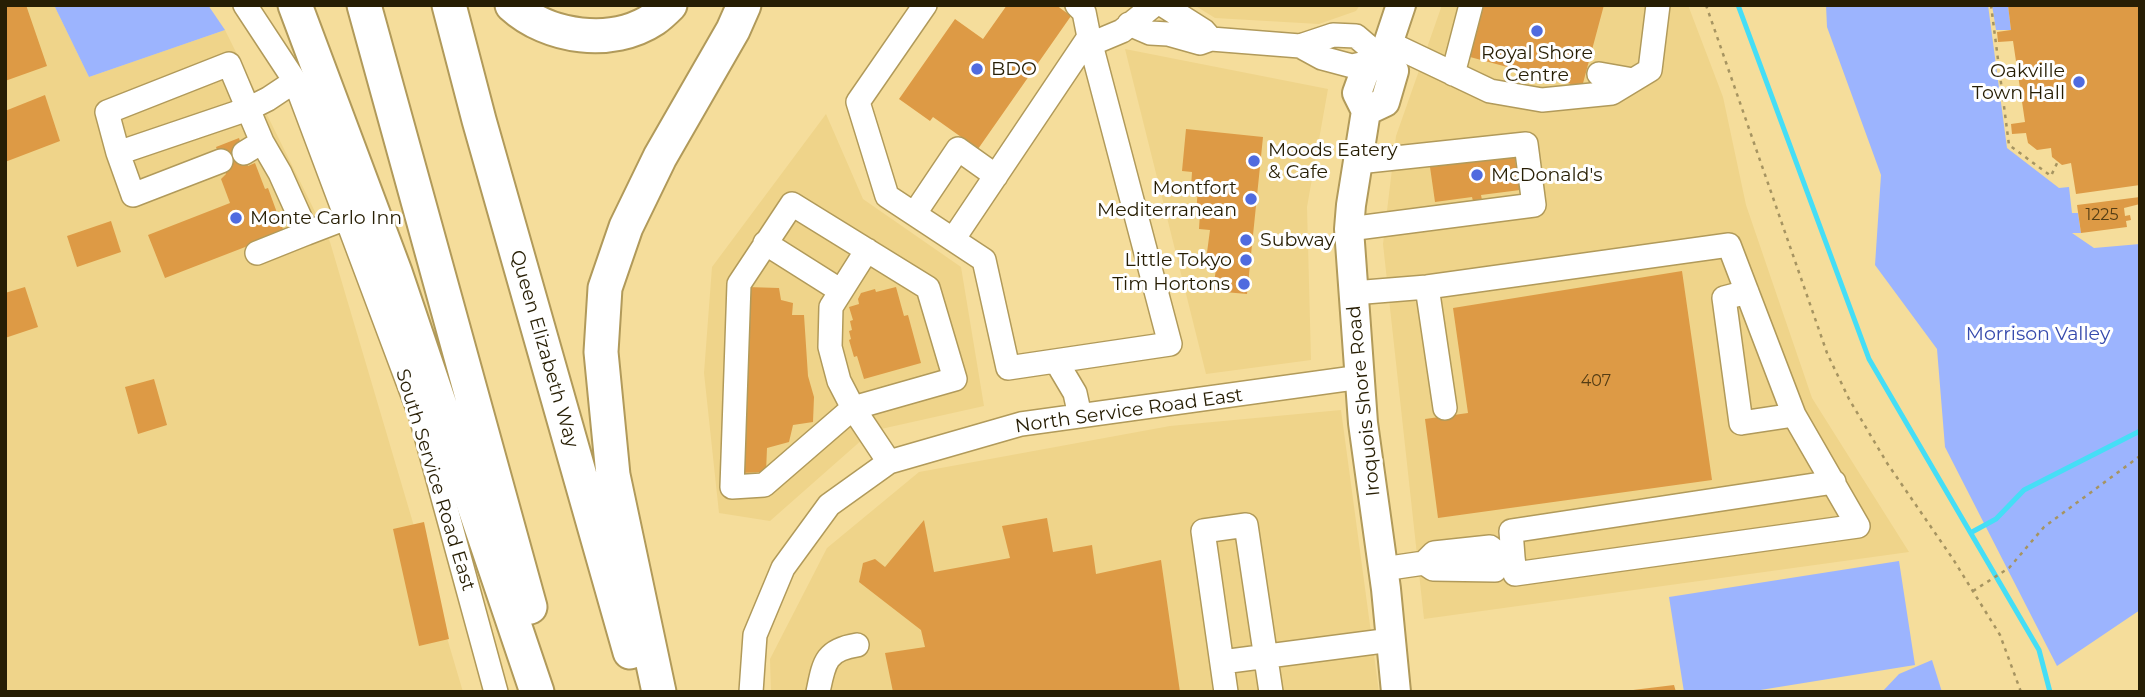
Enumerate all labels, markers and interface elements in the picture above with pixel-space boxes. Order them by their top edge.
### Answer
marker: Royal Shore Centre [1529,23,1545,39]
place label: Royal Shore Centre [1481,42,1593,86]
place label: BDO [991,58,1037,80]
place label: Oakville Town Hall [1972,60,2065,104]
marker: BDO [969,61,985,77]
marker: Oakville Town Hall [2071,74,2087,90]
place label: Moods Eatery & Cafe [1268,139,1398,183]
marker: Moods Eatery & Cafe [1246,153,1262,169]
place label: McDonald's [1491,164,1603,186]
marker: McDonald's [1469,167,1485,183]
place label: Montfort Mediterranean [1097,177,1237,221]
marker: Montfort Mediterranean [1243,191,1259,207]
house number: 1225 [2085,205,2119,225]
place label: Monte Carlo Inn [250,207,402,229]
marker: Monte Carlo Inn [228,210,244,226]
place label: Subway [1260,229,1335,251]
marker: Subway [1238,232,1254,248]
street label: Queen Elizabeth Way [505,248,583,450]
place label: Little Tokyo [1125,249,1232,271]
marker: Little Tokyo [1238,252,1254,268]
place label: Tim Hortons [1112,273,1230,295]
marker: Tim Hortons [1236,276,1252,292]
street label: Iroquois Shore Road [1343,304,1385,498]
park label: Morrison Valley [1966,323,2110,345]
street label: South Service Road East [390,366,480,594]
house number: 407 [1581,371,1611,391]
street label: North Service Road East [1014,384,1244,438]

